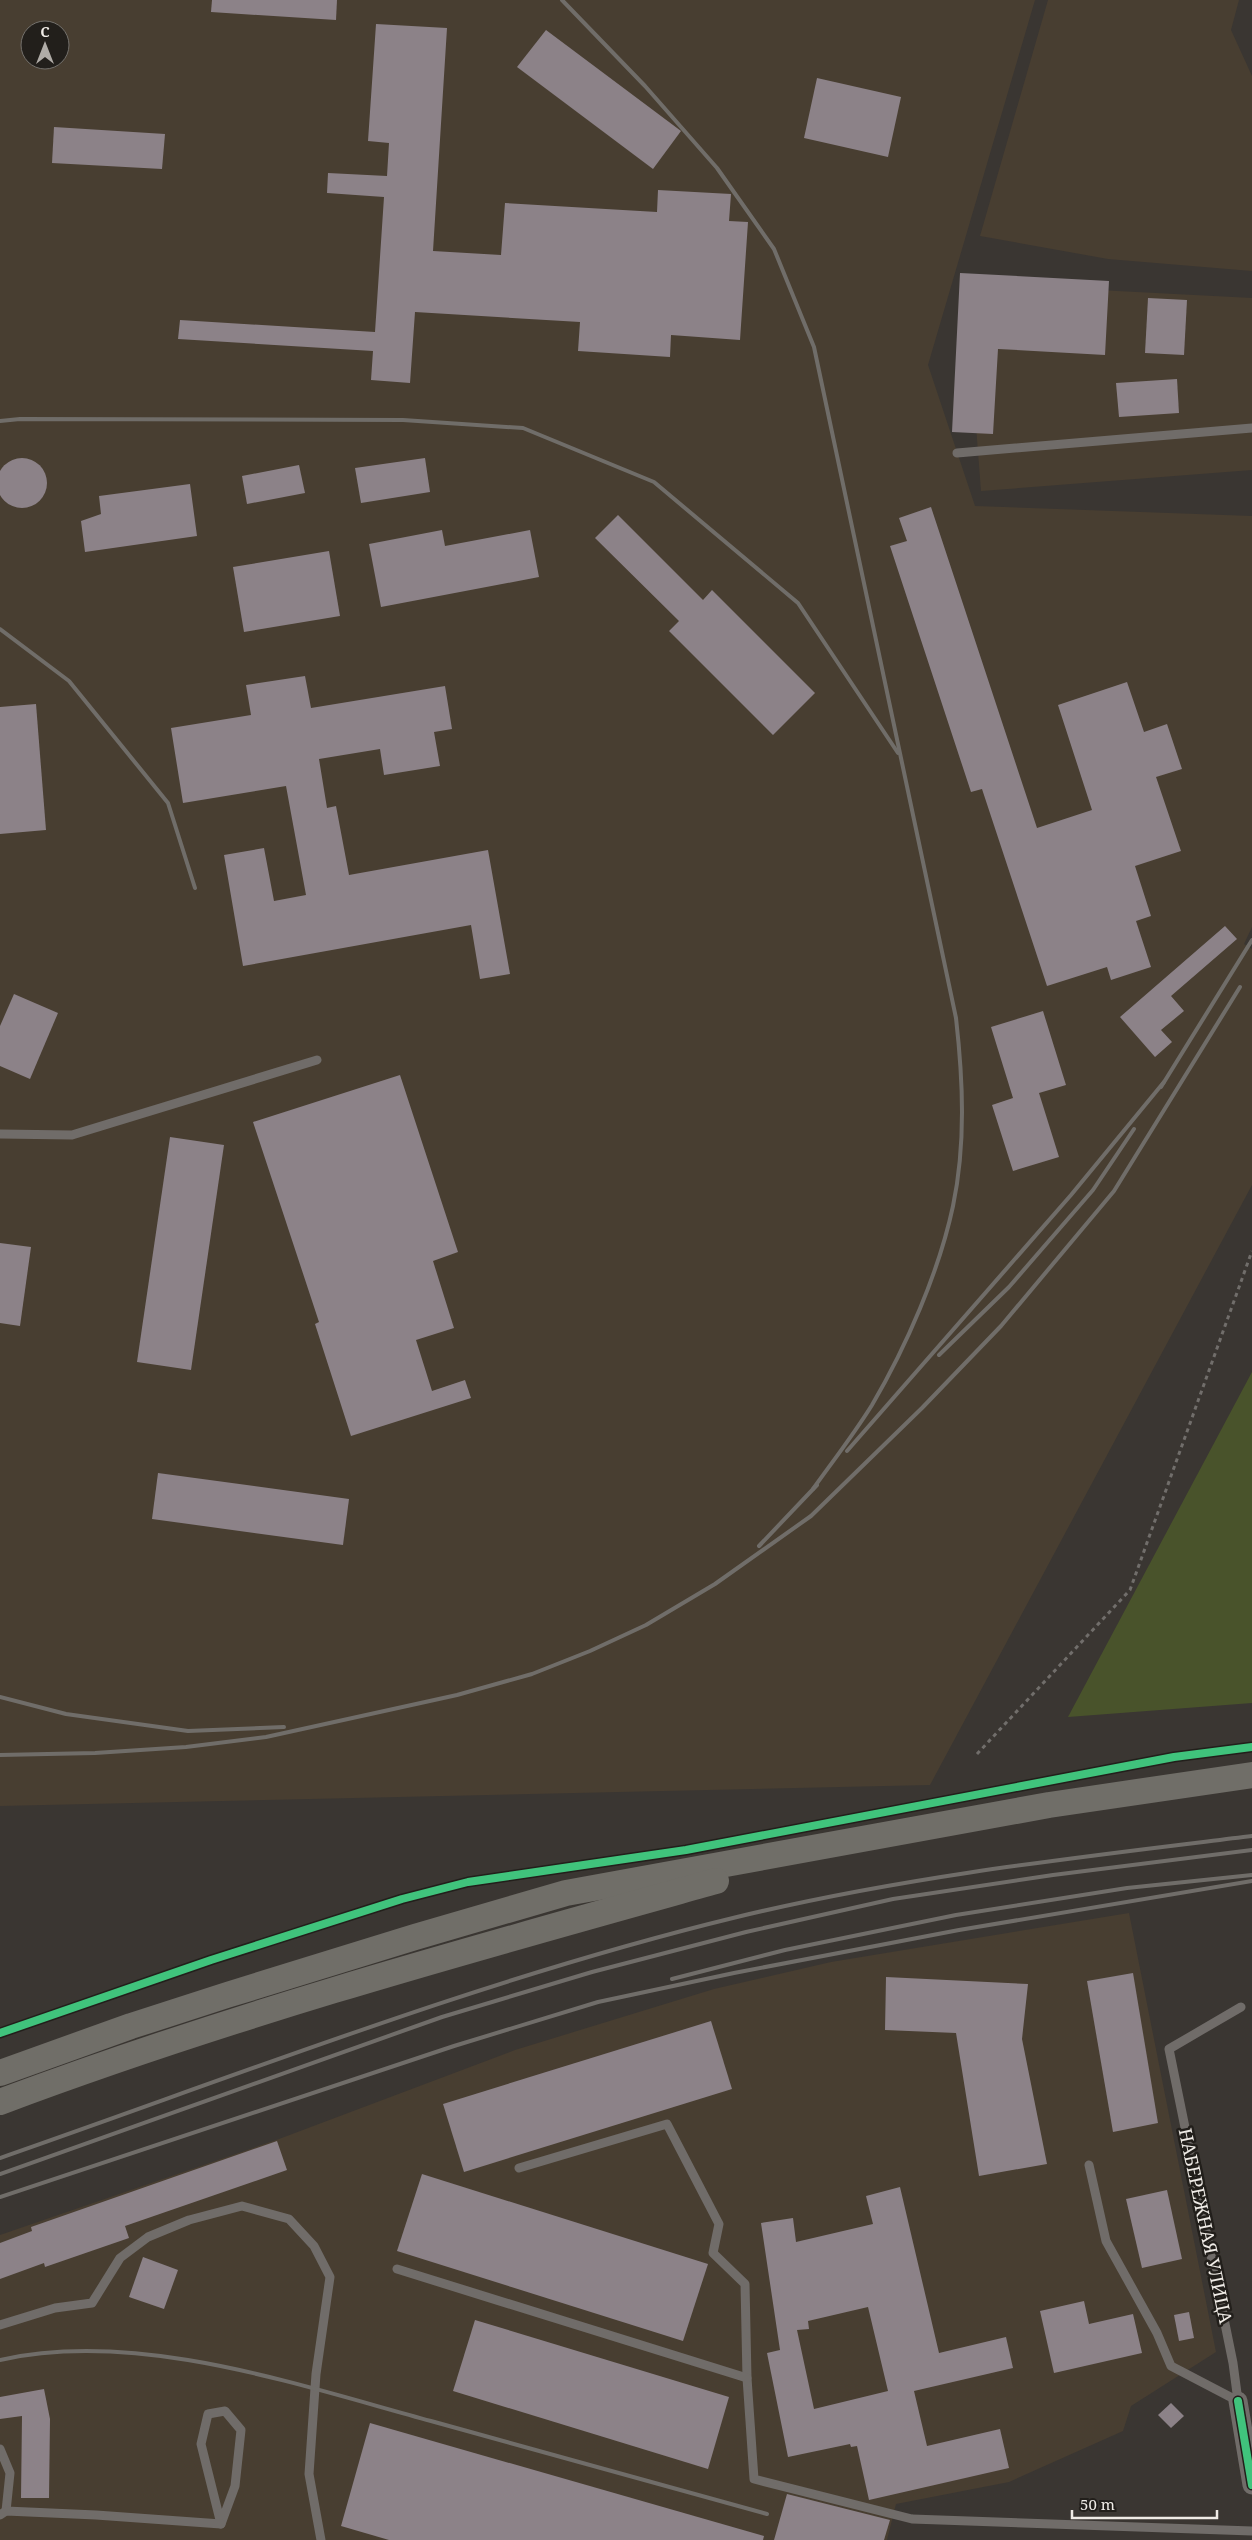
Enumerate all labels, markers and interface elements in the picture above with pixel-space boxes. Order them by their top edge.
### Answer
north arrow [20,20,70,70]
text: С [40,22,50,41]
street label: НАБЕРЕЖНАЯ УЛИЦА [1174,2126,1239,2326]
scale bar [1072,2488,1217,2520]
text: 50 m [1080,2494,1115,2514]

